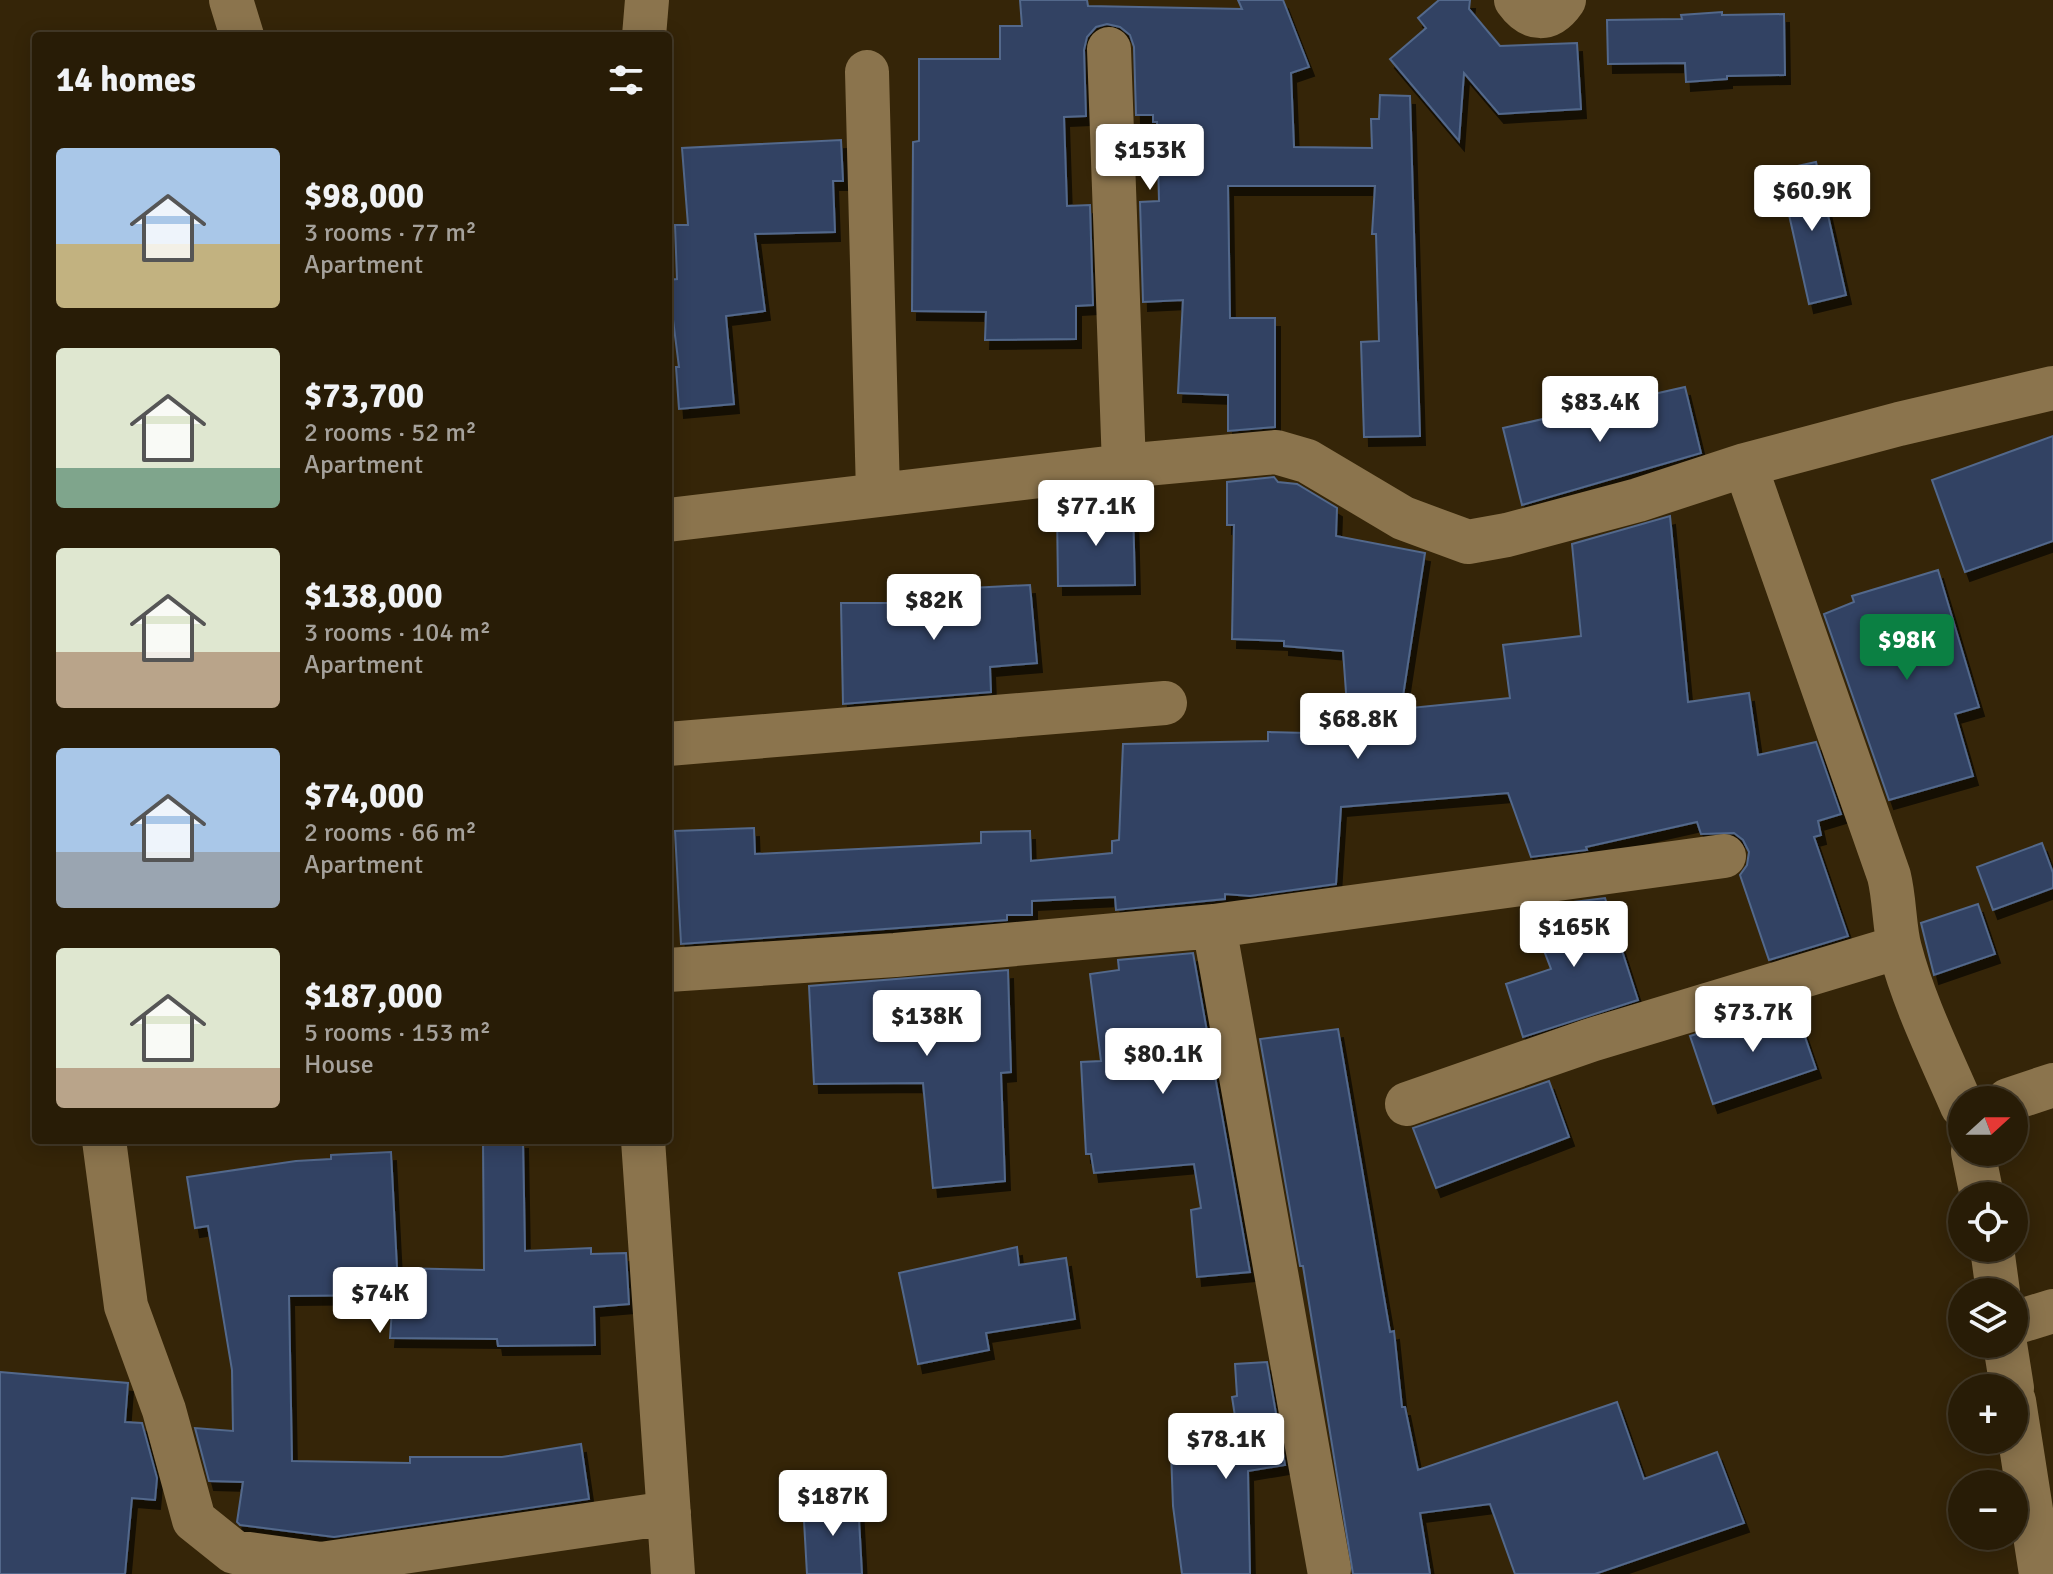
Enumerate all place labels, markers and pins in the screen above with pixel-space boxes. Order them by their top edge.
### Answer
pin: $153K [1094,124,1206,192]
pin: $60.9K [1747,165,1877,233]
pin: $83.4K [1535,376,1665,444]
pin: $77.1K [1031,480,1161,548]
pin: $82K [887,574,981,642]
pin: $98K [1860,614,1954,682]
pin: $68.8K [1293,693,1423,761]
pin: $165K [1518,901,1630,969]
pin: $73.7K [1688,986,1818,1054]
pin: $138K [871,990,983,1058]
pin: $80.1K [1098,1028,1228,1096]
pin: $74K [333,1267,427,1335]
pin: $78.1K [1161,1413,1291,1481]
pin: $187K [777,1470,889,1538]

